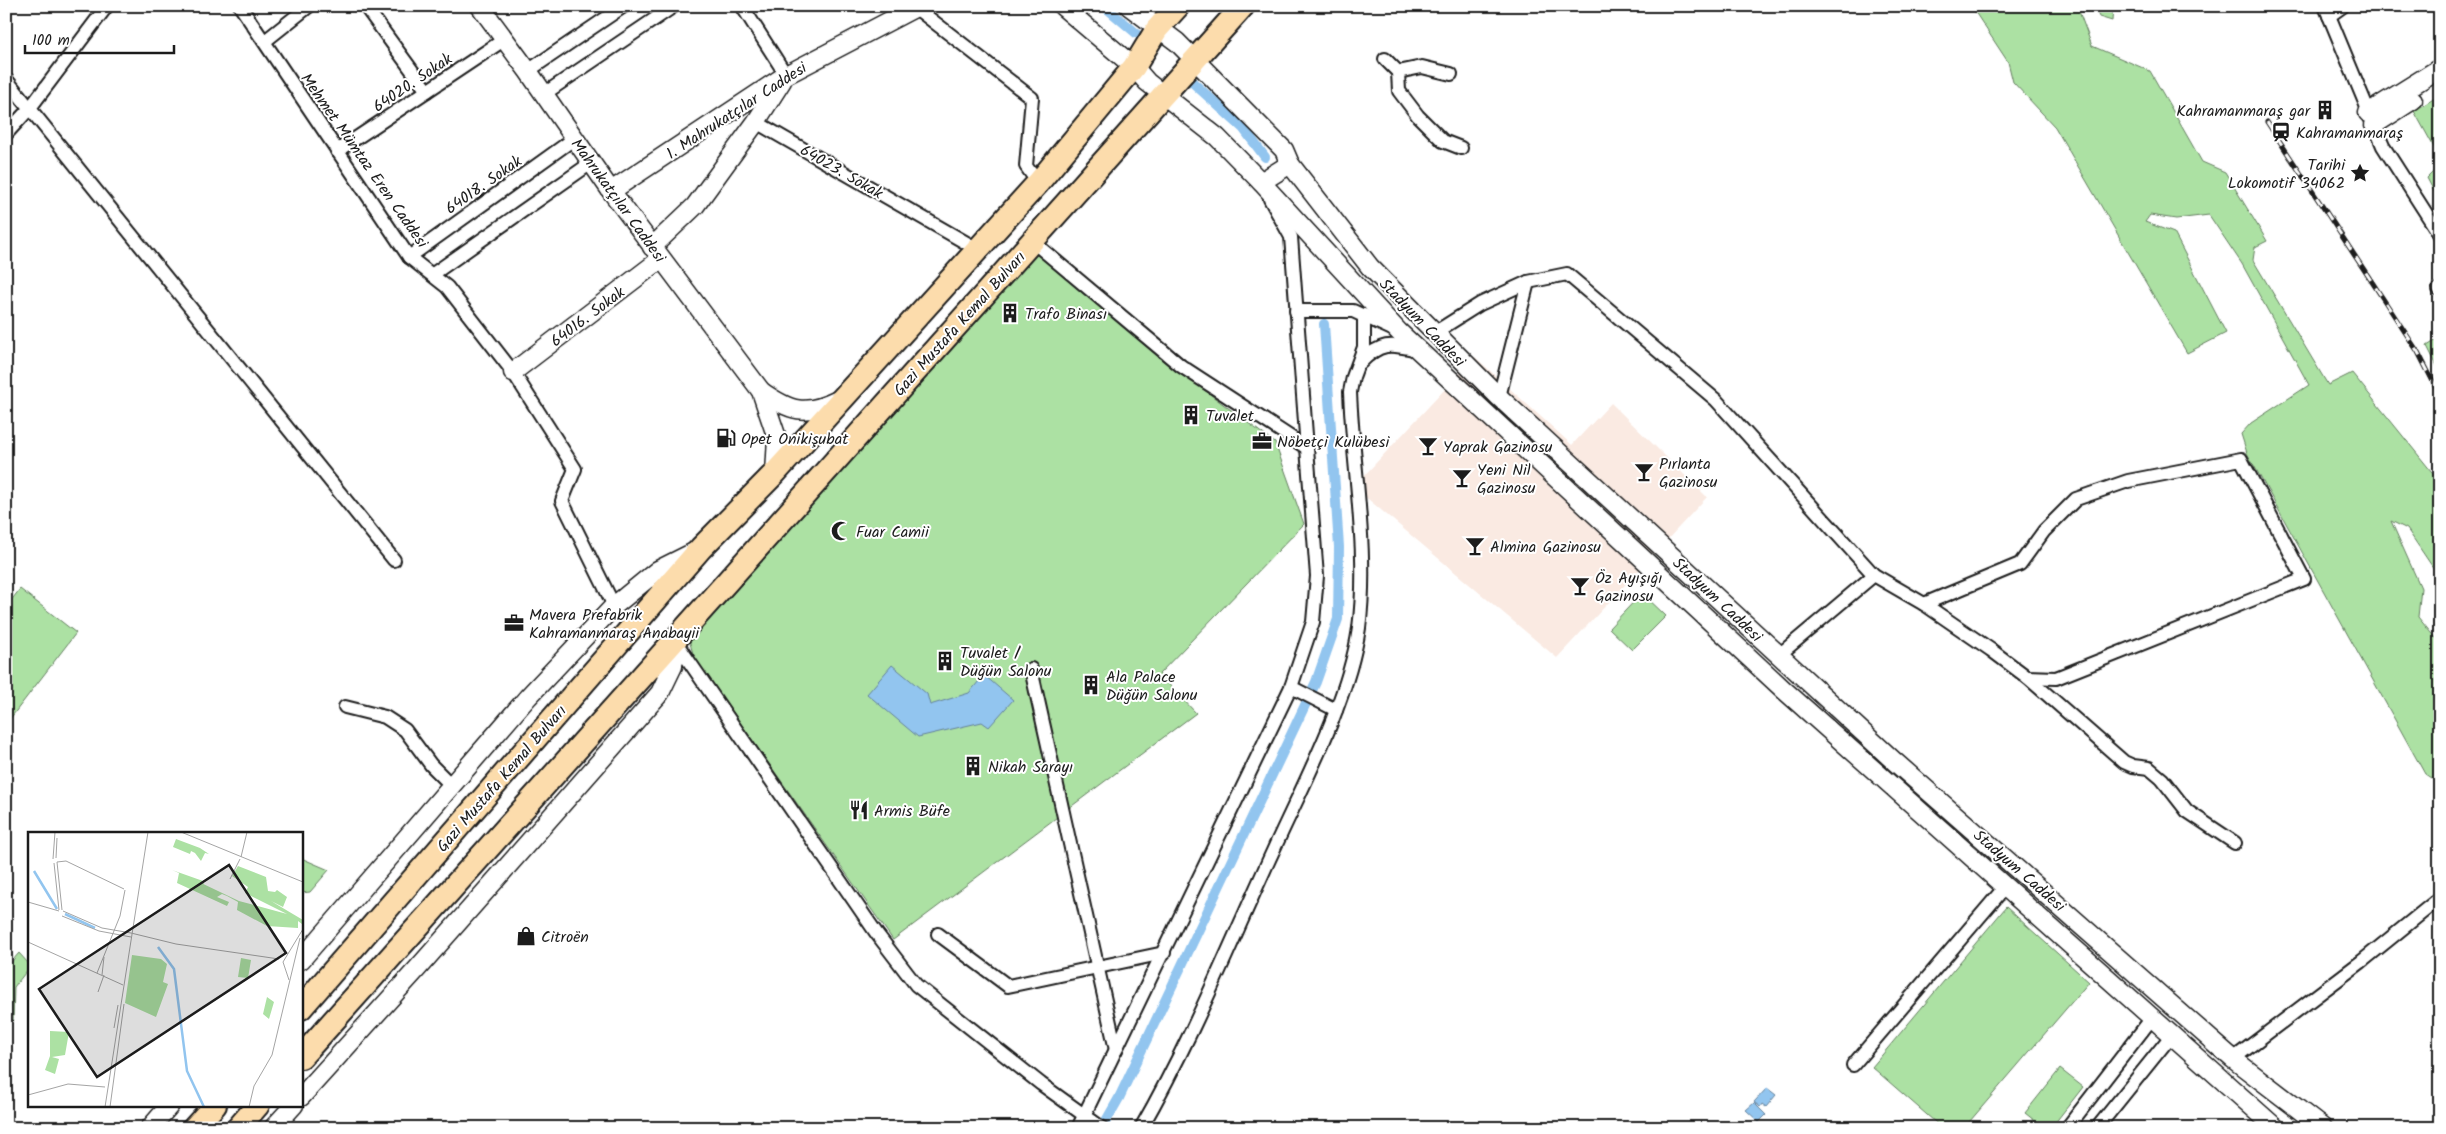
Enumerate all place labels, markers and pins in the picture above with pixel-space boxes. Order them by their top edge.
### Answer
place label: Kahramanmaraş gar [2176,99,2312,124]
building icon: Kahramanmaraş gar [2314,99,2336,121]
station icon: Kahramanmaraş [2270,121,2292,143]
place label: Kahramanmaraş [2296,121,2403,146]
place label: Tarihi Lokomotif 34062 [2228,153,2346,196]
place icon: Tarihi Lokomotif 34062 [2349,162,2371,184]
building icon: Trafo Binası [999,302,1021,324]
place label: Trafo Binası [1025,302,1107,327]
building icon: Tuvalet [1180,404,1202,426]
place label: Tuvalet [1206,404,1255,429]
fuel station icon: Opet Onikişubat [715,427,737,449]
place label: Opet Onikişubat [741,427,849,452]
office icon: Nöbetçi Kulübesi [1251,430,1273,452]
place label: Nöbetçi Kulübesi [1277,430,1390,455]
bar icon: Yaprak Gazinosu [1417,435,1439,457]
place label: Yaprak Gazinosu [1443,435,1553,460]
place label: Pırlanta Gazinosu [1659,452,1718,495]
place label: Yeni Nil Gazinosu [1477,458,1536,501]
bar icon: Pırlanta Gazinosu [1633,461,1655,483]
bar icon: Yeni Nil Gazinosu [1451,467,1473,489]
mosque icon: Fuar Camii [830,520,852,542]
place label: Fuar Camii [856,520,930,545]
bar icon: Almina Gazinosu [1464,535,1486,557]
place label: Almina Gazinosu [1490,535,1601,560]
place label: Öz Ayışığı Gazinosu [1595,566,1662,609]
bar icon: Öz Ayışığı Gazinosu [1569,575,1591,597]
place label: Mavera Prefabrik Kahramanmaraş Anabayii [529,603,700,646]
office icon: Mavera Prefabrik Kahramanmaraş Anabayii [503,612,525,634]
place label: Tuvalet / Düğün Salonu [960,641,1052,684]
building icon: Tuvalet / Düğün Salonu [934,650,956,672]
place label: Ala Palace Düğün Salonu [1106,665,1198,708]
building icon: Ala Palace Düğün Salonu [1080,674,1102,696]
building icon: Nikah Sarayı [962,755,984,777]
place label: Nikah Sarayı [988,755,1073,780]
restaurant icon: Armis Büfe [848,799,870,821]
place label: Armis Büfe [874,799,950,824]
shop icon: Citroën [515,925,537,947]
place label: Citroën [541,925,589,950]

